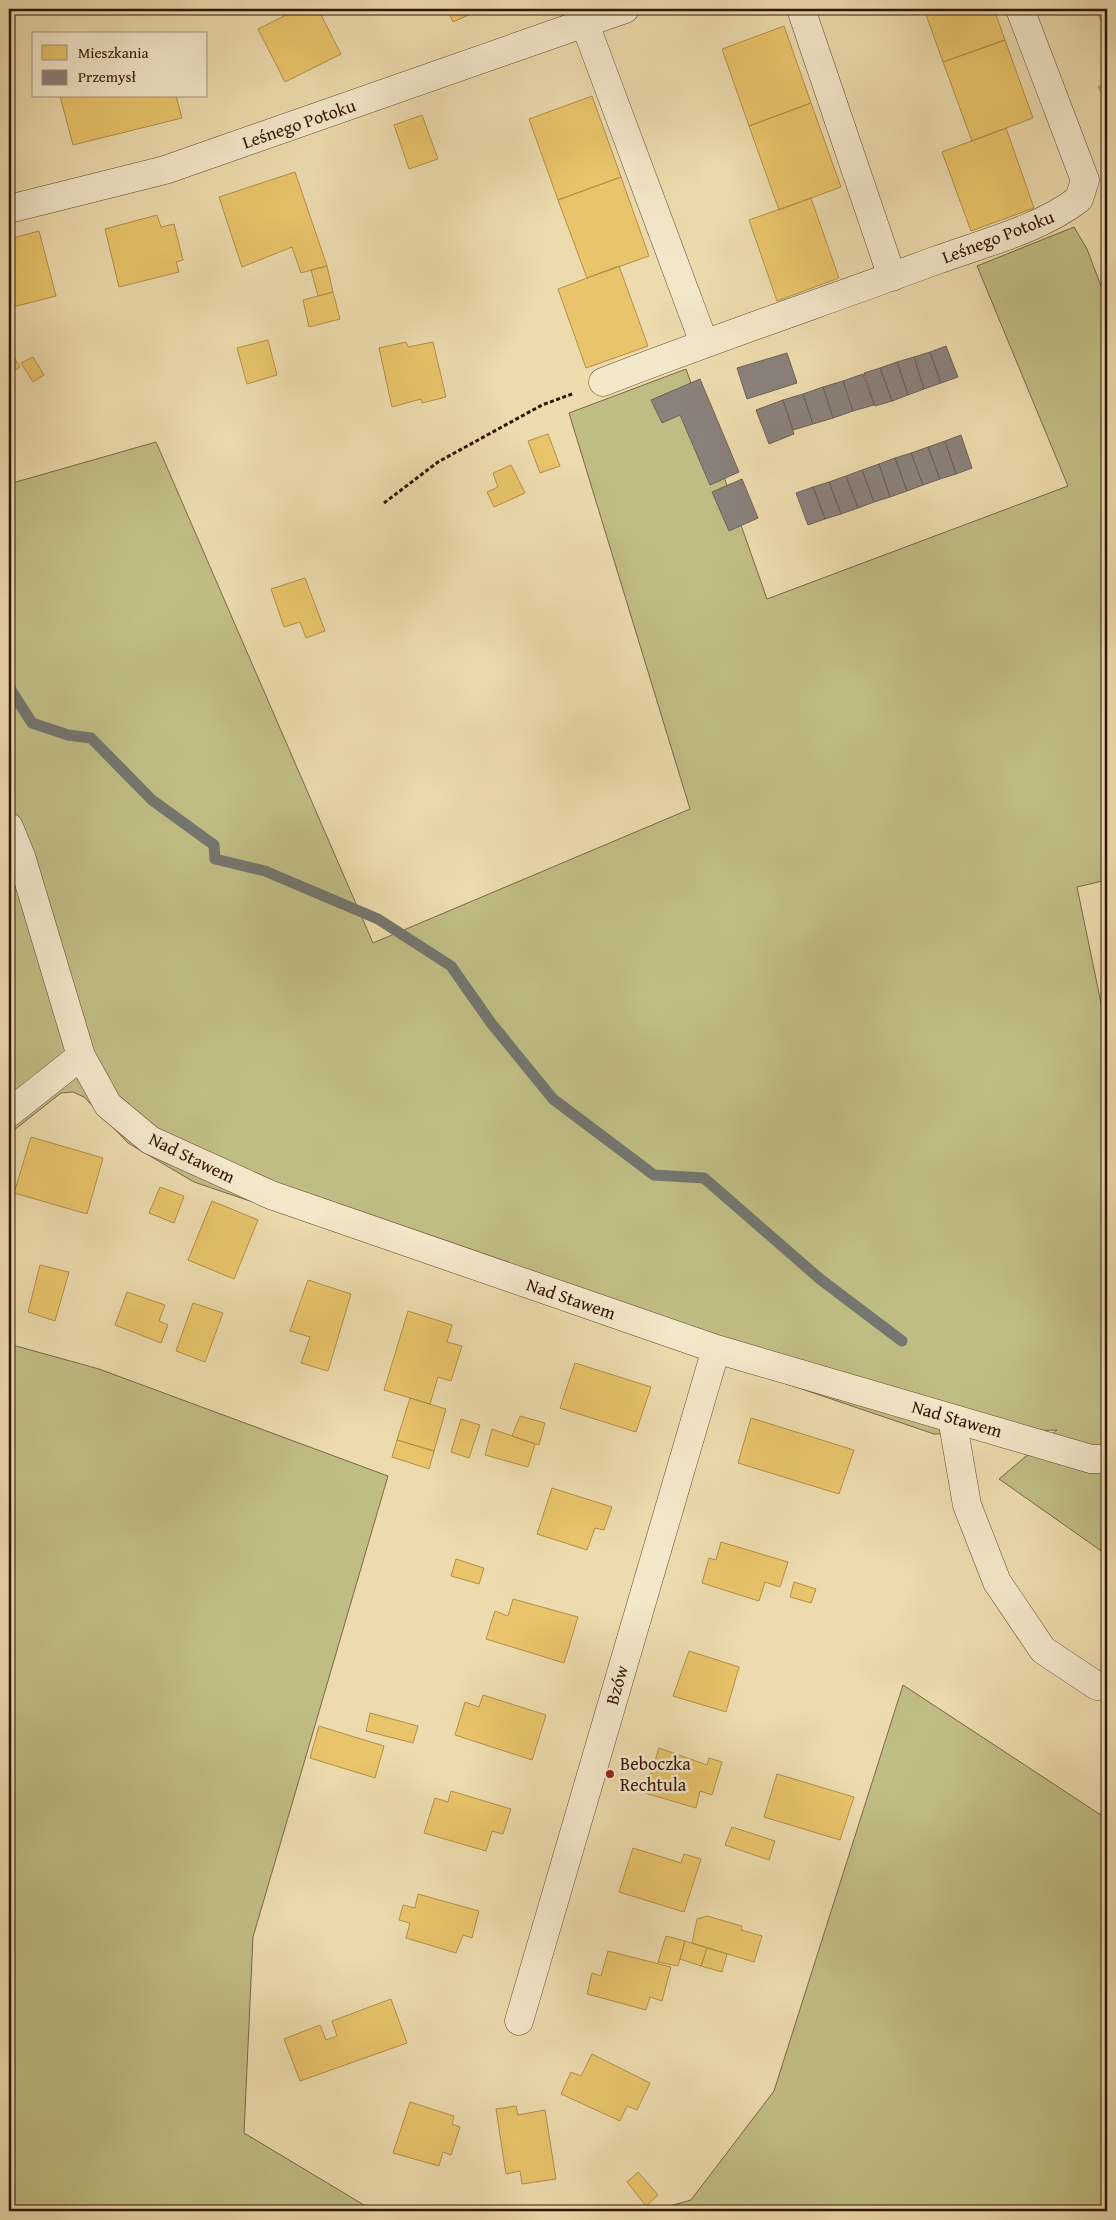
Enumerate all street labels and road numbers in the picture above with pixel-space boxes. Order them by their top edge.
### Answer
street label: Leśnego Potoku [239,91,359,156]
street label: Leśnego Potoku [938,203,1058,270]
street label: Nad Stawem [145,1125,240,1190]
street label: Nad Stawem [523,1271,620,1326]
street label: Nad Stawem [909,1393,1006,1444]
street label: Bzów [598,1662,635,1708]

